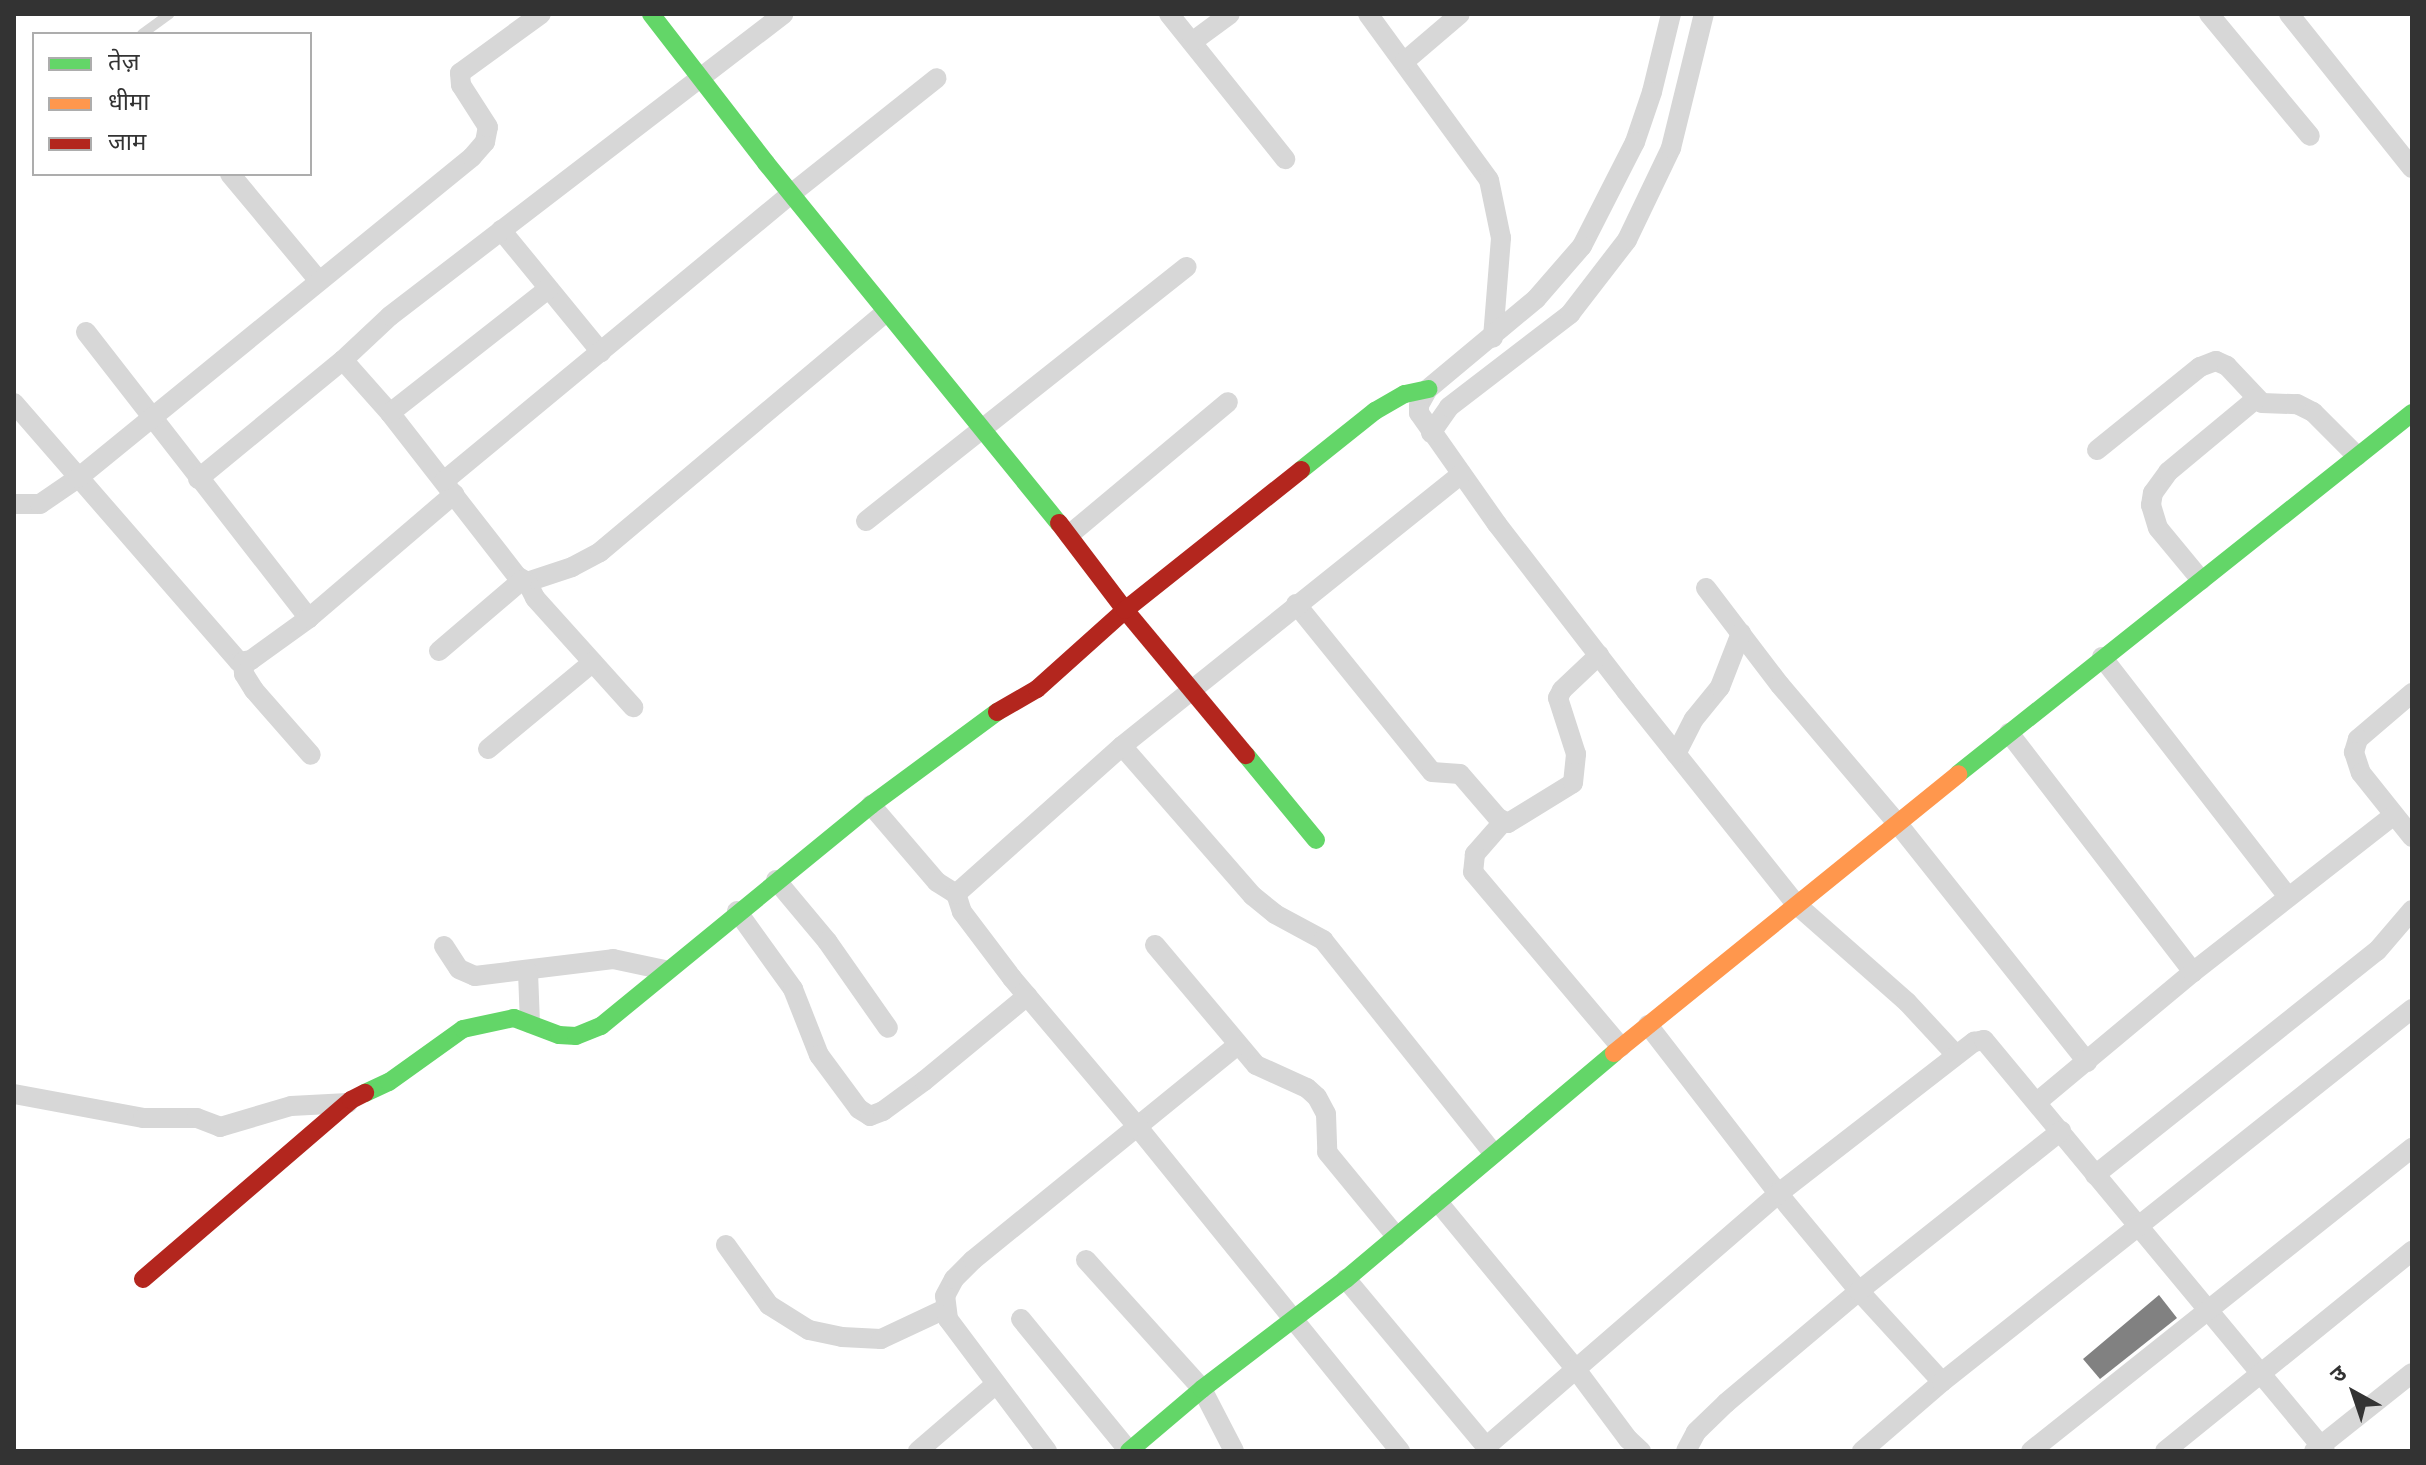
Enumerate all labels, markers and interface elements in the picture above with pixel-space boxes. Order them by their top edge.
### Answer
legend [32,32,312,176]
text: तेज़ [108,48,140,76]
text: धीमा [108,88,150,116]
text: जाम [108,128,146,156]
north arrow [2314,1353,2394,1433]
text: उ [2325,1360,2352,1389]

